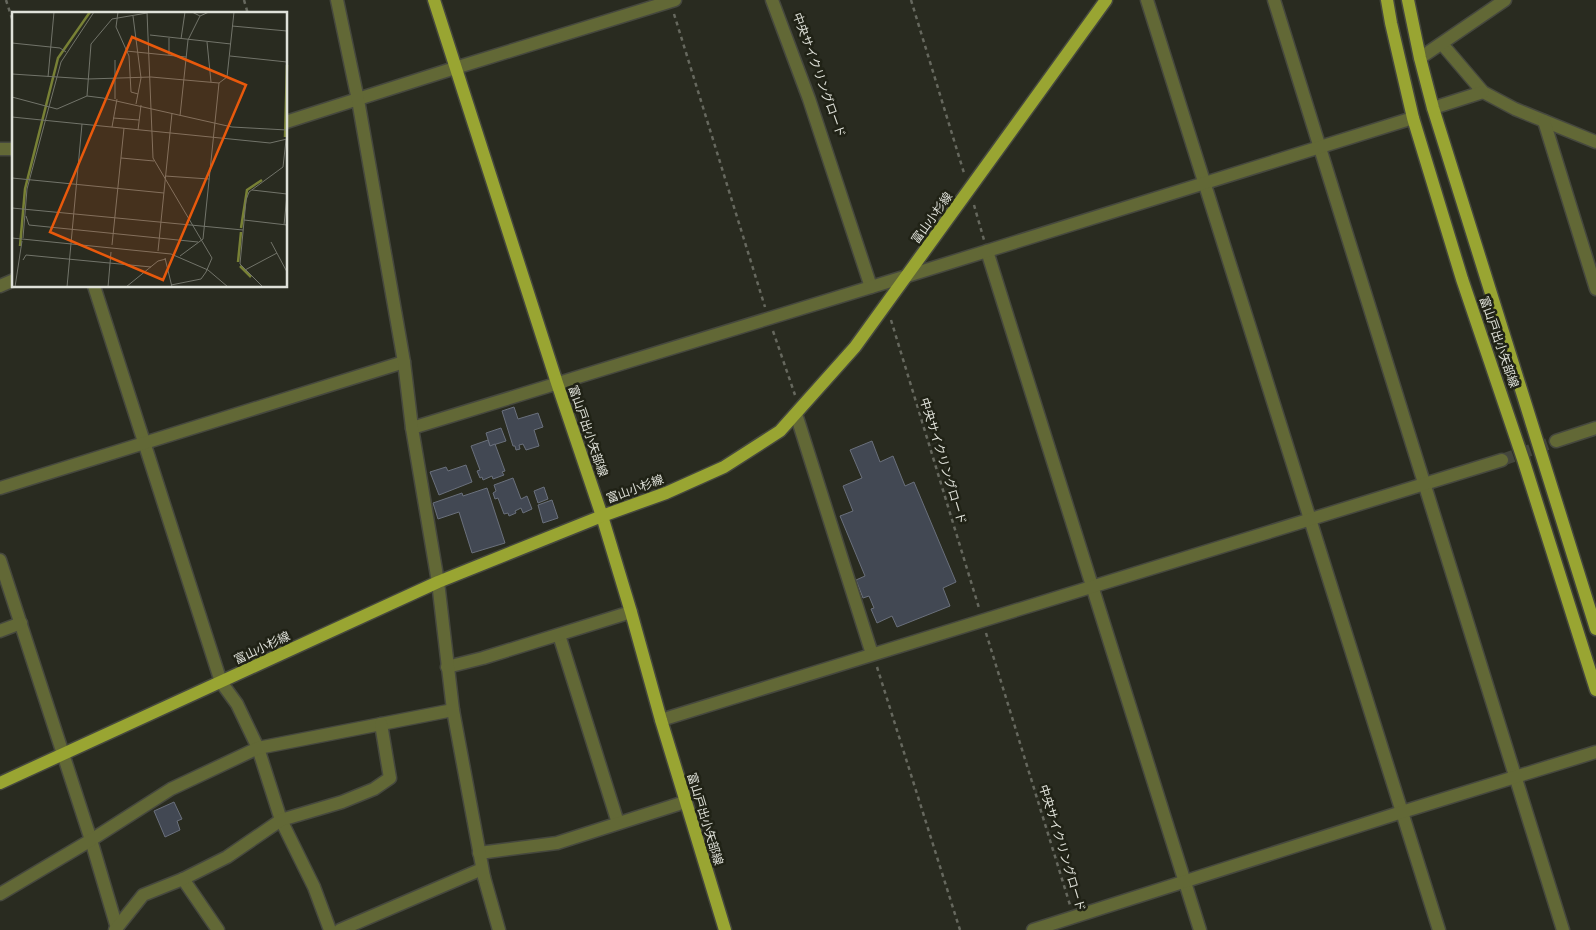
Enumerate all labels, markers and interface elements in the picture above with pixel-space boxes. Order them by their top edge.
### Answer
street label: 中央サイクリングロード [788,10,851,140]
inset map [12,12,288,288]
street label: 富山小杉線 [906,188,957,248]
street label: 富山戸出小矢部線 [1475,293,1524,390]
street label: 富山戸出小矢部線 [564,382,613,479]
street label: 中央サイクリングロード [915,395,972,527]
street label: 富山小杉線 [603,469,666,508]
street label: 富山小杉線 [231,626,293,669]
street label: 富山戸出小矢部線 [682,770,729,868]
street label: 中央サイクリングロード [1034,782,1091,914]

